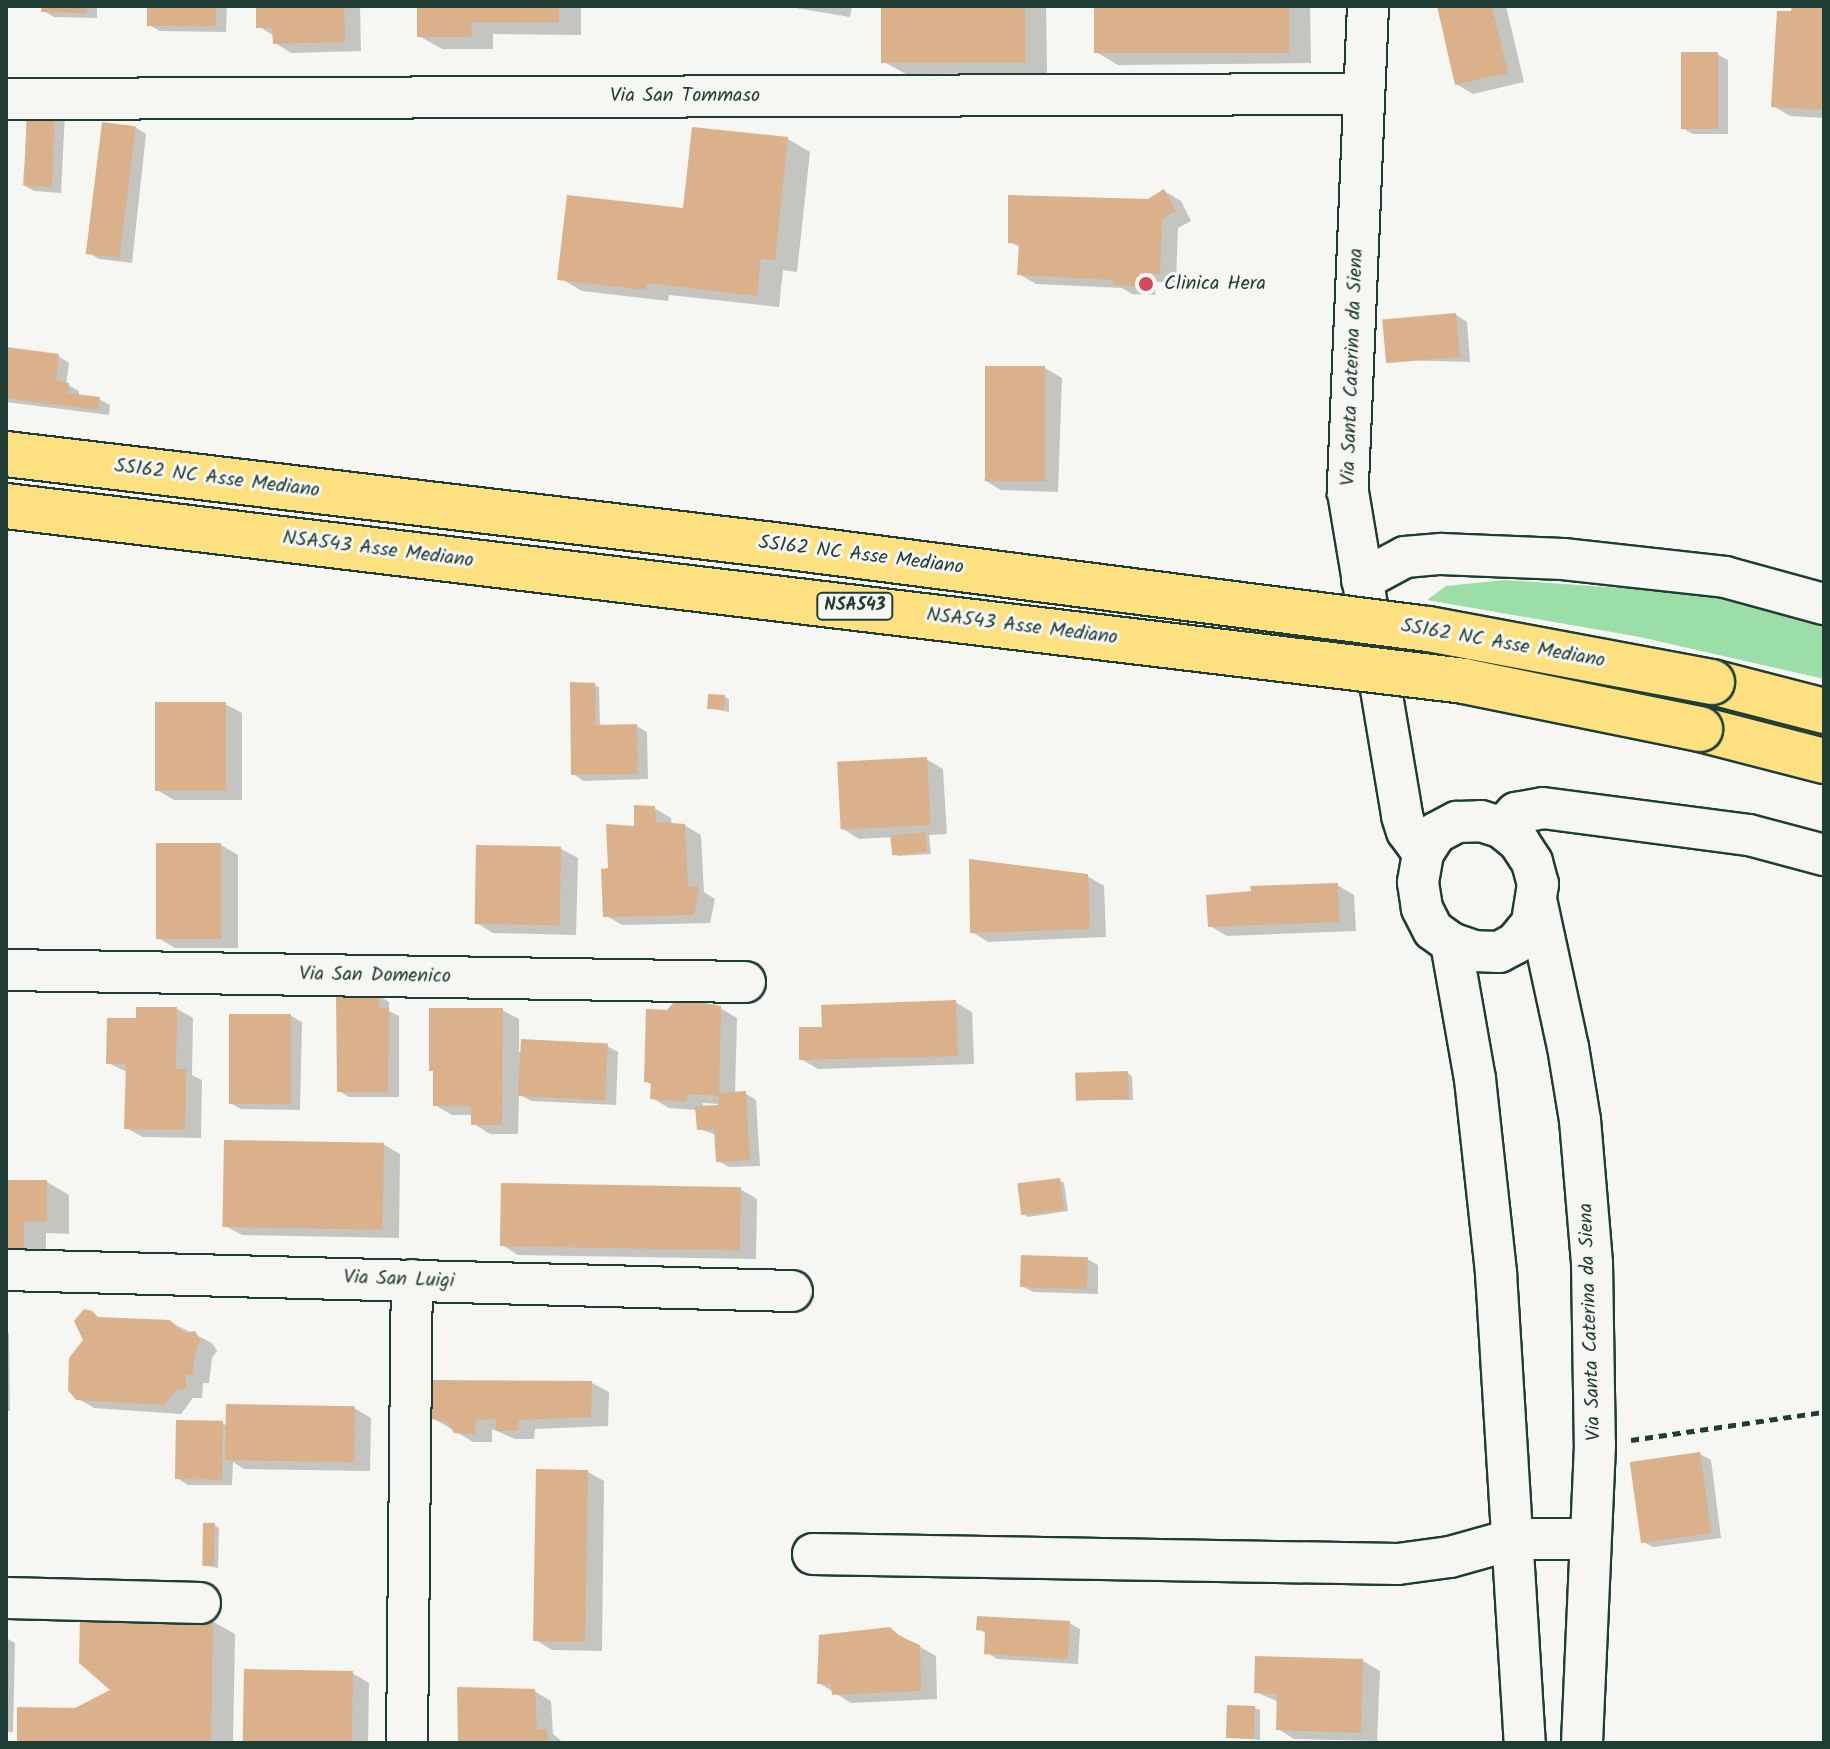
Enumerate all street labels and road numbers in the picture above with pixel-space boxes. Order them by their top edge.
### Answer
street label: Via San Tommaso [610,84,760,108]
street label: Via Santa Caterina da Siena [1337,248,1369,486]
street label: SS162 NC Asse Mediano [113,454,321,504]
street label: NSA543 Asse Mediano [281,526,475,574]
street label: SS162 NC Asse Mediano [757,531,965,581]
road number: NSA543 [815,592,895,620]
street label: NSA543 Asse Mediano [925,603,1119,651]
street label: SS162 NC Asse Mediano [1399,614,1607,674]
street label: Via San Domenico [299,963,451,989]
street label: Via Santa Caterina da Siena [1575,1203,1607,1441]
street label: Via San Luigi [343,1266,455,1294]

